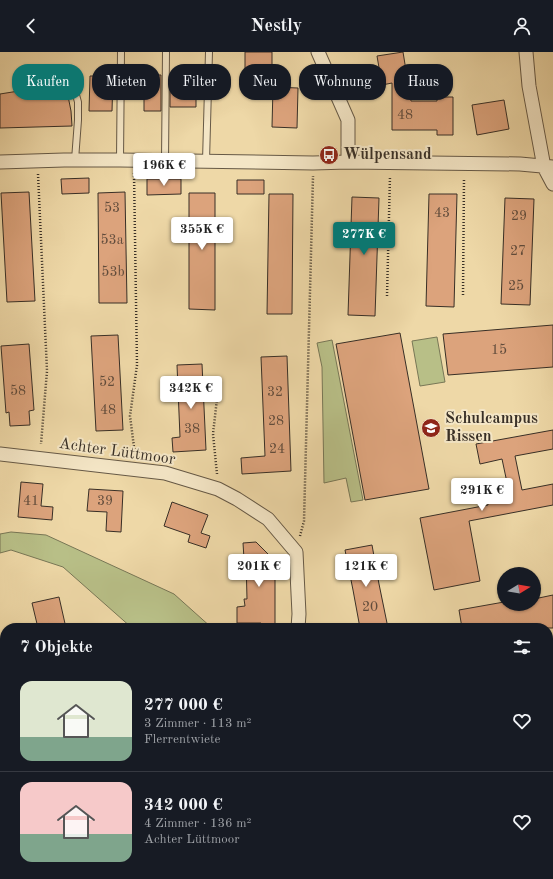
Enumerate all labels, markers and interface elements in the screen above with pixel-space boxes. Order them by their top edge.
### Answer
icon: back [20,15,42,37]
icon: person [511,15,533,37]
text: Nestly [251,17,302,35]
chip: Kaufen [12,64,84,100]
chip: Mieten [92,64,160,100]
chip: Filter [168,64,231,100]
chip: Neu [239,64,291,100]
chip: Wohnung [299,64,386,100]
chip: Haus [394,64,453,100]
house number: 48 [397,108,413,122]
bus stop icon: Wülpensand [318,144,340,166]
place label: Wülpensand [343,147,432,163]
pin: 196K € [131,153,197,187]
text: 196K € [142,159,186,172]
house number: 53 [104,201,120,215]
house number: 43 [434,206,450,220]
house number: 29 [511,209,527,223]
pin: 355K € [169,217,235,251]
pin: 277K € [331,222,397,256]
text: 355K € [180,223,224,236]
text: 277K € [342,228,386,241]
house number: 53a [100,233,124,247]
house number: 27 [510,244,526,258]
house number: 53b [101,265,125,279]
house number: 25 [508,279,524,293]
house number: 15 [491,343,507,357]
house number: 52 [99,375,115,389]
pin: 342K € [158,376,224,410]
text: 342K € [169,382,213,395]
house number: 58 [10,384,26,398]
house number: 32 [267,385,283,399]
house number: 48 [100,403,116,417]
place label: Schulcampus Rissen [445,411,538,445]
house number: 28 [268,414,284,428]
school or university icon: Schulcampus Rissen [420,417,442,439]
house number: 38 [184,422,200,436]
street label: Achter Lüttmoor [58,436,177,468]
house number: 24 [269,442,285,456]
pin: 291K € [449,478,515,512]
text: 291K € [460,484,504,497]
house number: 41 [23,494,39,508]
house number: 39 [97,494,113,508]
pin: 201K € [226,554,292,588]
pin: 121K € [333,554,399,588]
text: 201K € [237,560,281,573]
text: 121K € [344,560,388,573]
north arrow [497,567,541,611]
map controls [497,567,541,611]
house number: 20 [362,600,378,614]
icon: filters [511,636,533,658]
text: 7 Objekte [20,639,93,656]
icon: home [52,697,100,745]
text: 277 000 € [144,697,223,714]
icon: heart [511,710,533,732]
text: 3 Zimmer · 113 m² [144,717,252,730]
text: Flerrentwiete [144,733,221,746]
text: 342 000 € [144,797,223,814]
icon: home [52,798,100,846]
icon: heart [511,811,533,833]
text: 4 Zimmer · 136 m² [144,817,252,830]
text: Achter Lüttmoor [144,833,239,846]

